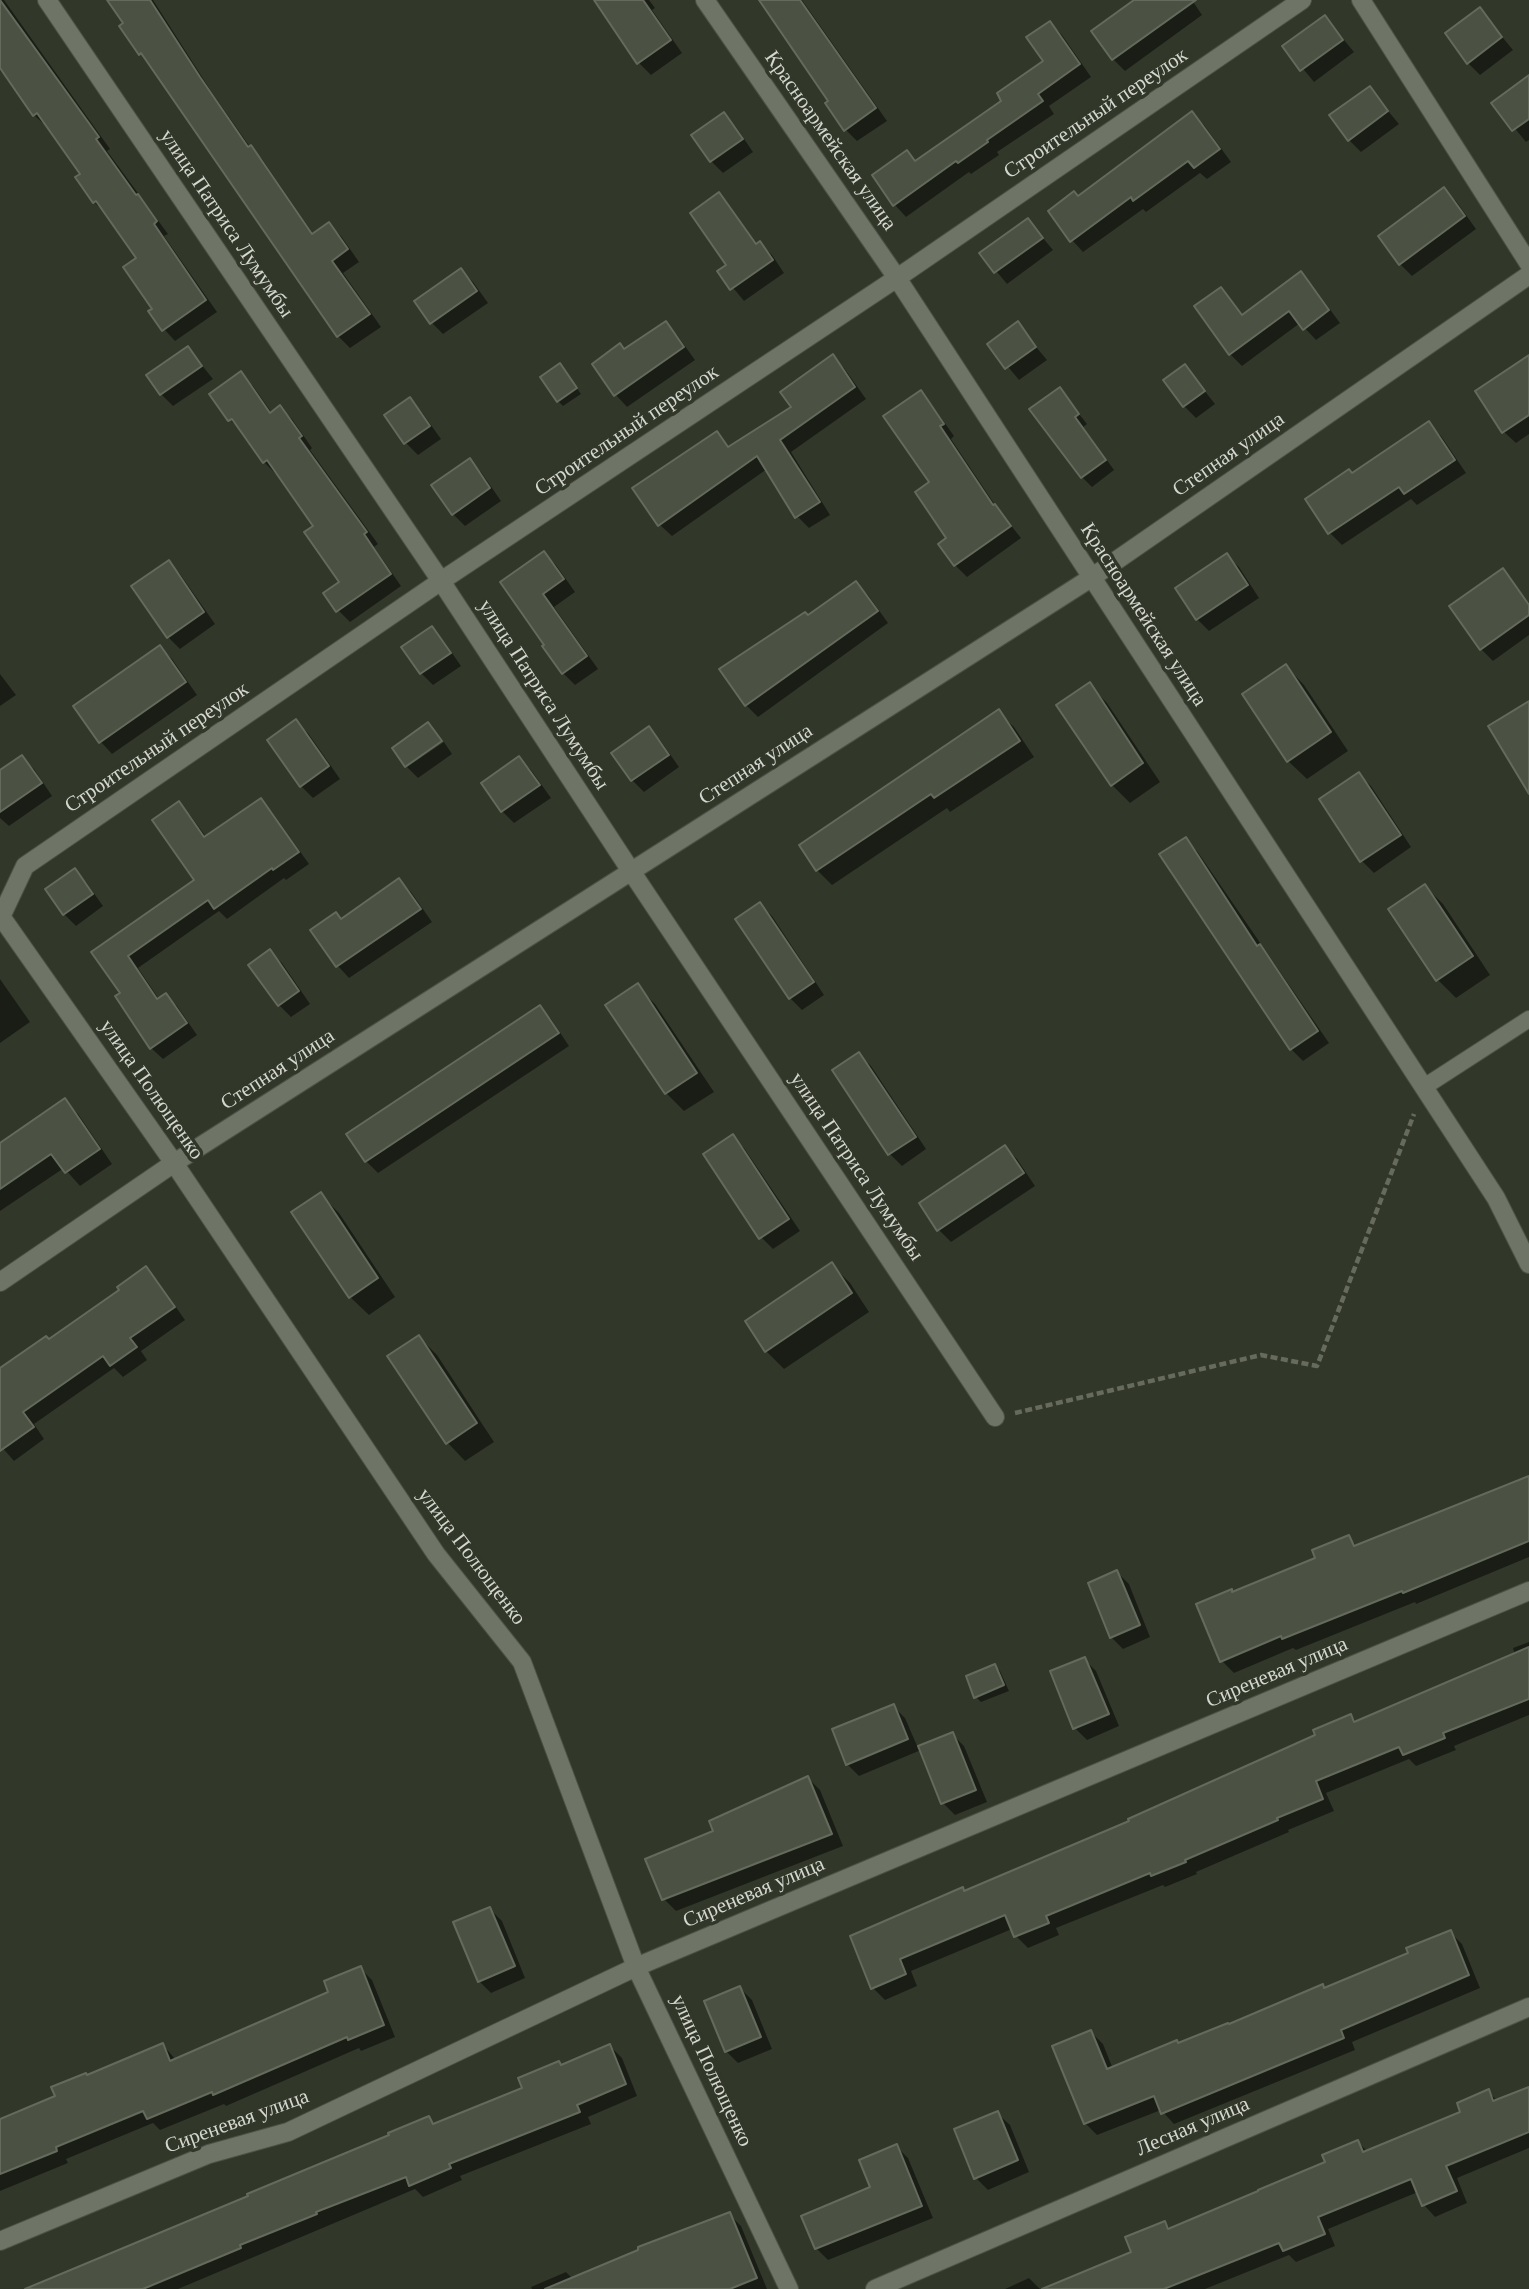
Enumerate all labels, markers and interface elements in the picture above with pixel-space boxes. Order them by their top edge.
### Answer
street label: Строительный переулок [999,43,1193,185]
street label: Красноармейская улица [758,46,902,236]
street label: улица Патриса Лумумбы [154,125,298,323]
street label: Строительный переулок [530,360,724,502]
street label: Степная улица [1168,407,1290,503]
street label: Красноармейская улица [1074,519,1212,711]
street label: улица Патриса Лумумбы [472,595,614,795]
street label: Строительный переулок [60,677,254,819]
street label: Степная улица [694,719,818,811]
street label: улица Полющенко [93,1015,209,1165]
street label: Степная улица [216,1024,340,1116]
street label: улица Патриса Лумумбы [784,1068,928,1266]
street label: улица Полющенко [411,1484,531,1630]
street label: Сиреневая улица [1202,1632,1352,1714]
street label: Сиреневая улица [679,1852,829,1934]
street label: улица Полющенко [665,1991,757,2151]
street label: Сиреневая улица [162,2084,312,2160]
street label: Лесная улица [1133,2092,1253,2162]

